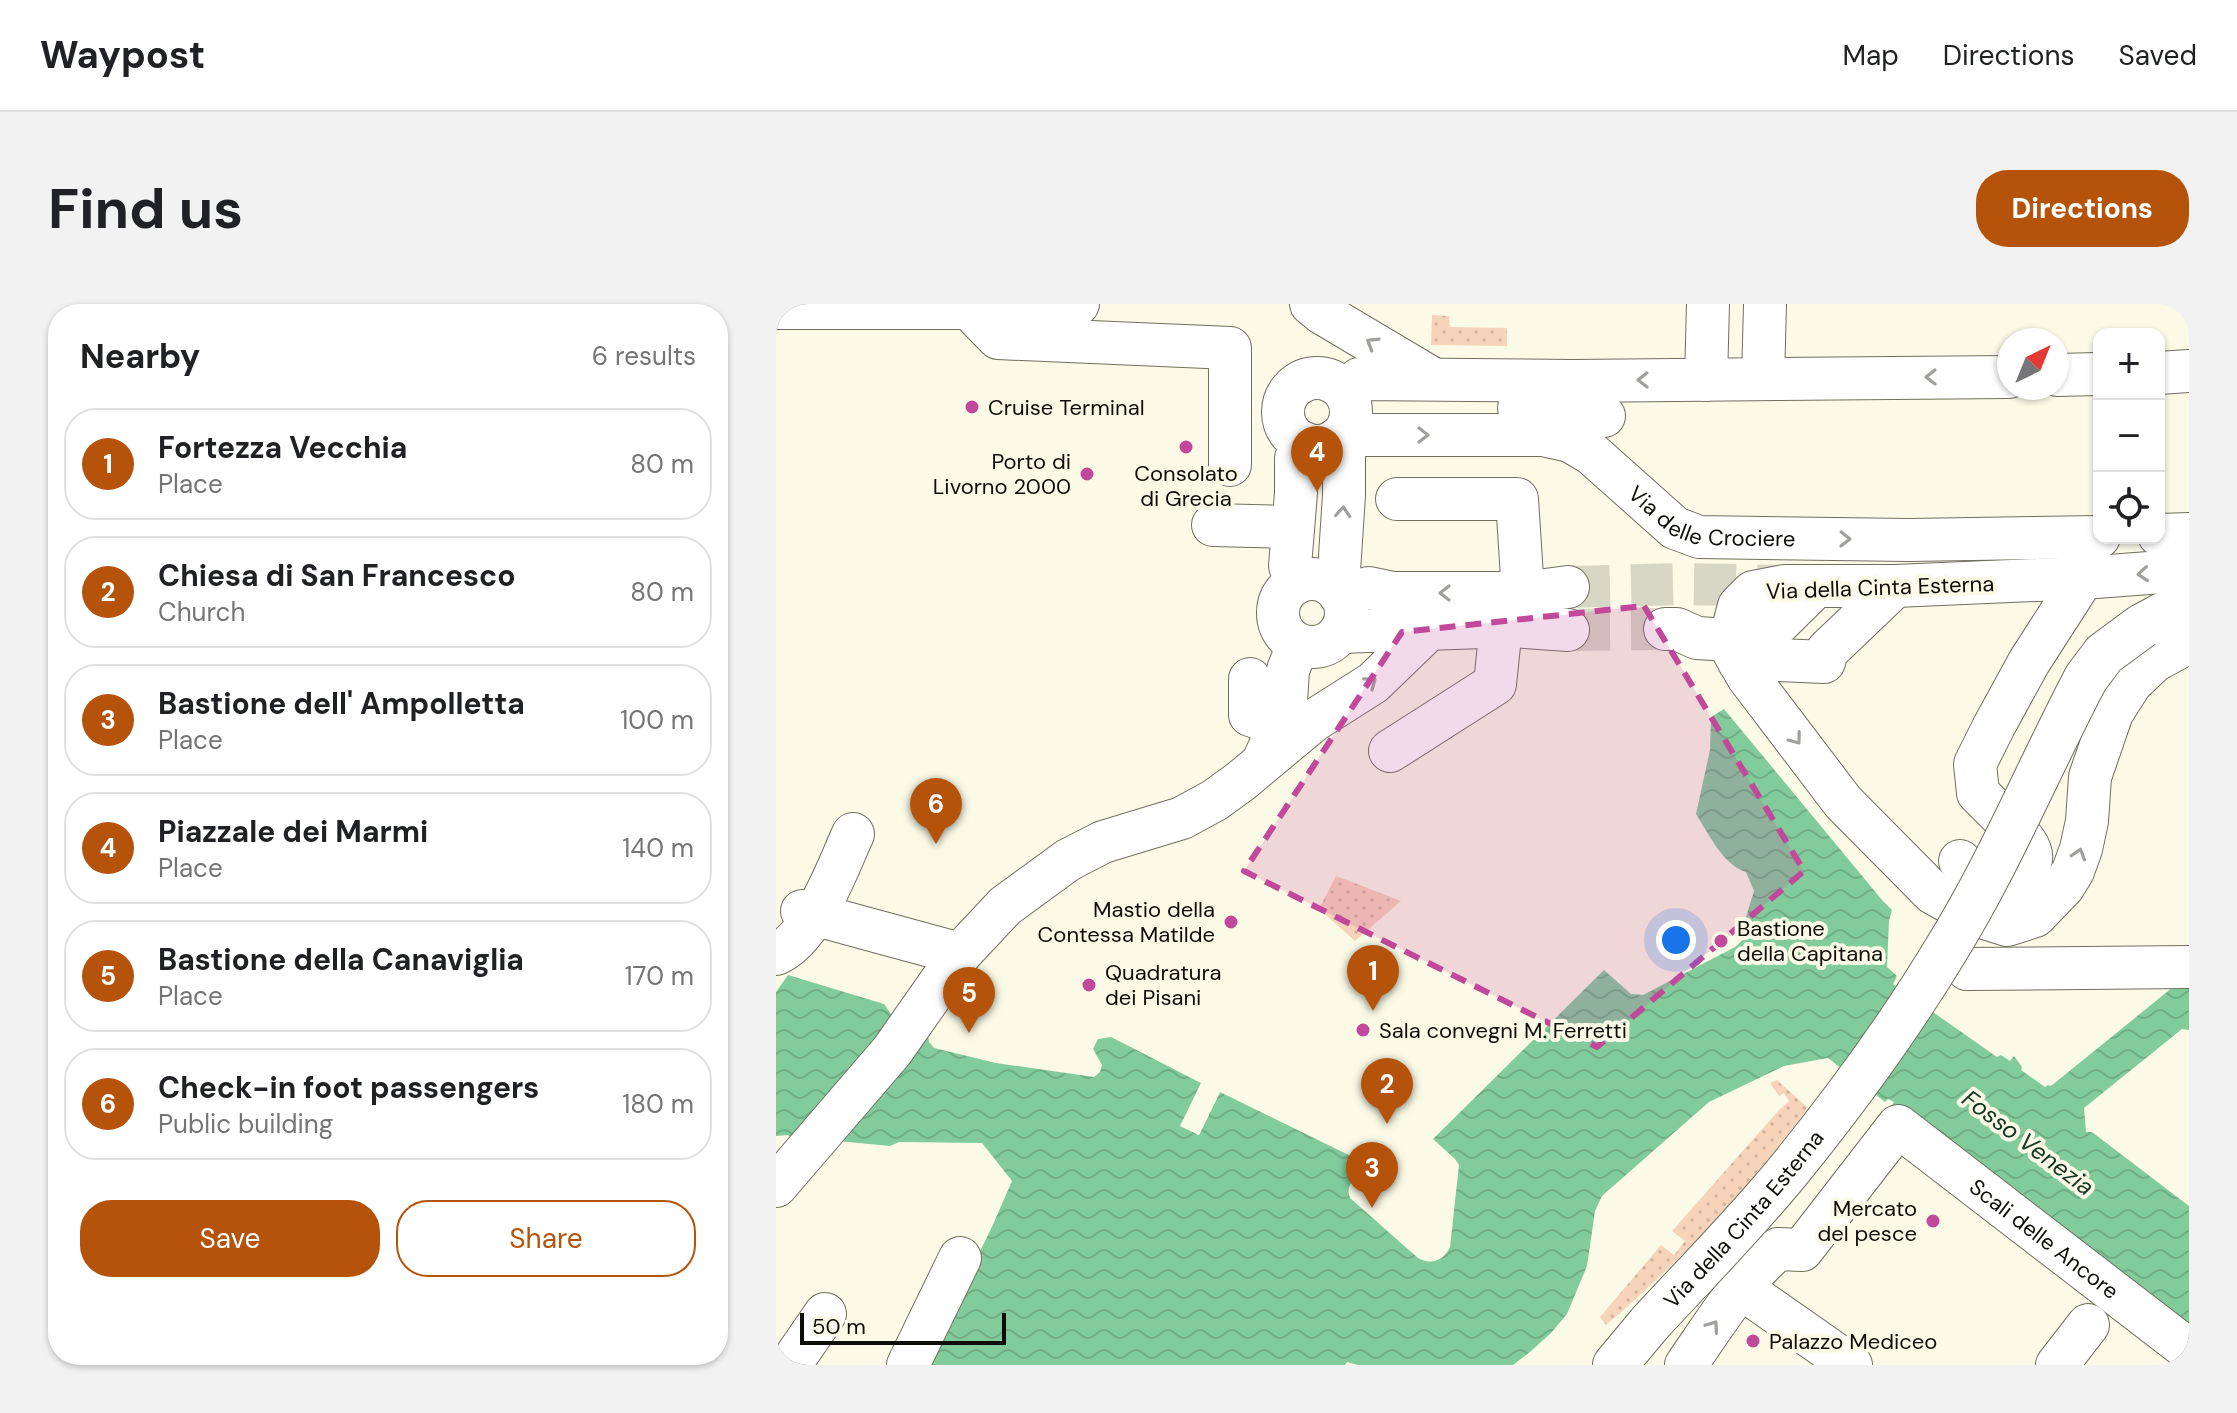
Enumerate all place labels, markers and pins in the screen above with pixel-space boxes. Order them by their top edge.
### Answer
place label: Cruise Terminal [988,393,1145,422]
marker: Cruise Terminal [963,398,981,416]
pin: 4 [1291,426,1343,492]
marker: Consolato di Grecia [1177,438,1195,456]
place label: Porto di Livorno 2000 [933,447,1071,501]
place label: Consolato di Grecia [1134,459,1238,513]
marker: Porto di Livorno 2000 [1078,465,1096,483]
pin: 6 [910,778,962,844]
place label: Mastio della Contessa Matilde [1038,895,1215,949]
marker: Mastio della Contessa Matilde [1222,913,1240,931]
place label: Bastione della Capitana [1737,914,1883,968]
marker: Bastione della Capitana [1712,932,1730,950]
pin: 1 [1347,945,1399,1011]
place label: Quadratura dei Pisani [1105,958,1222,1012]
pin: 5 [943,967,995,1033]
marker: Quadratura dei Pisani [1080,976,1098,994]
place label: Sala convegni M. Ferretti [1379,1016,1627,1045]
marker: Sala convegni M. Ferretti [1354,1021,1372,1039]
pin: 2 [1361,1058,1413,1124]
pin: 3 [1346,1142,1398,1208]
place label: Mercato del pesce [1818,1194,1917,1248]
marker: Mercato del pesce [1924,1212,1942,1230]
place label: Palazzo Mediceo [1769,1327,1937,1356]
marker: Palazzo Mediceo [1744,1332,1762,1350]

